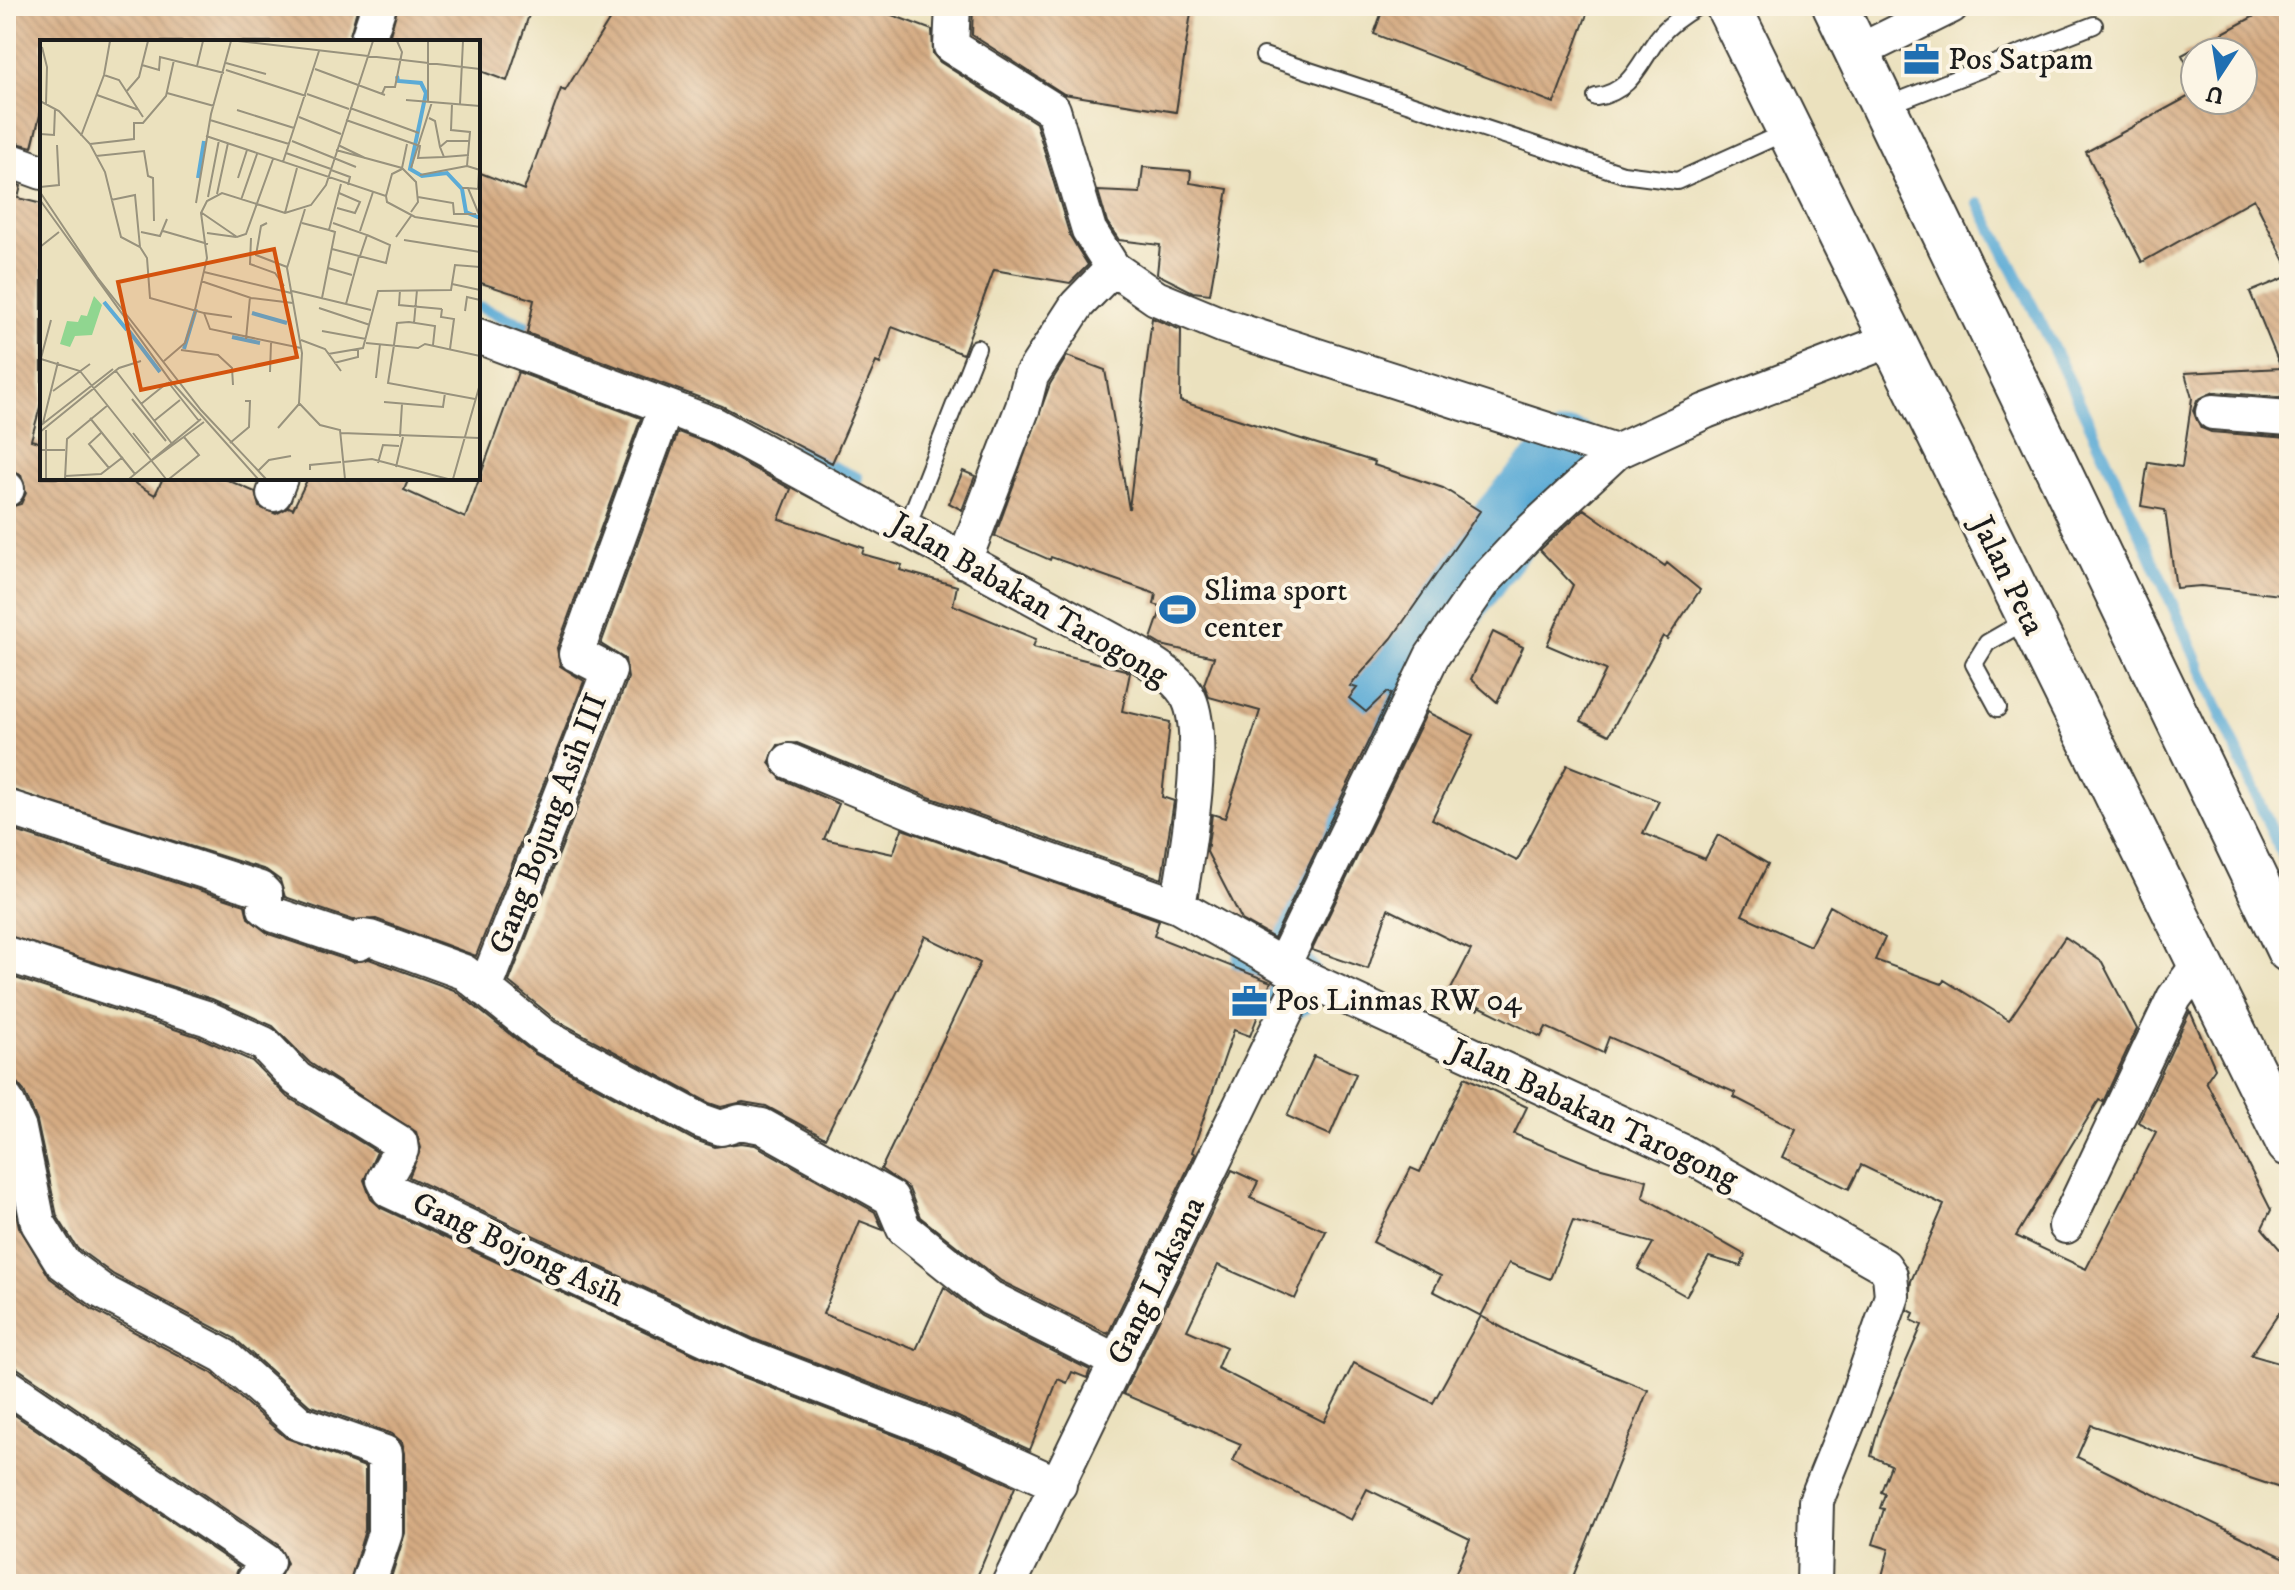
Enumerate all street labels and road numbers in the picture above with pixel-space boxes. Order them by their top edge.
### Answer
street label: Jalan Babakan Tarogong [881,503,1175,696]
street label: Jalan Peta [1960,507,2053,643]
street label: Gang Bojung Asih III [481,688,617,960]
street label: Jalan Babakan Tarogong [1441,1029,1745,1200]
street label: Gang Bojong Asih [406,1183,631,1317]
street label: Gang Laksana [1099,1190,1215,1372]

